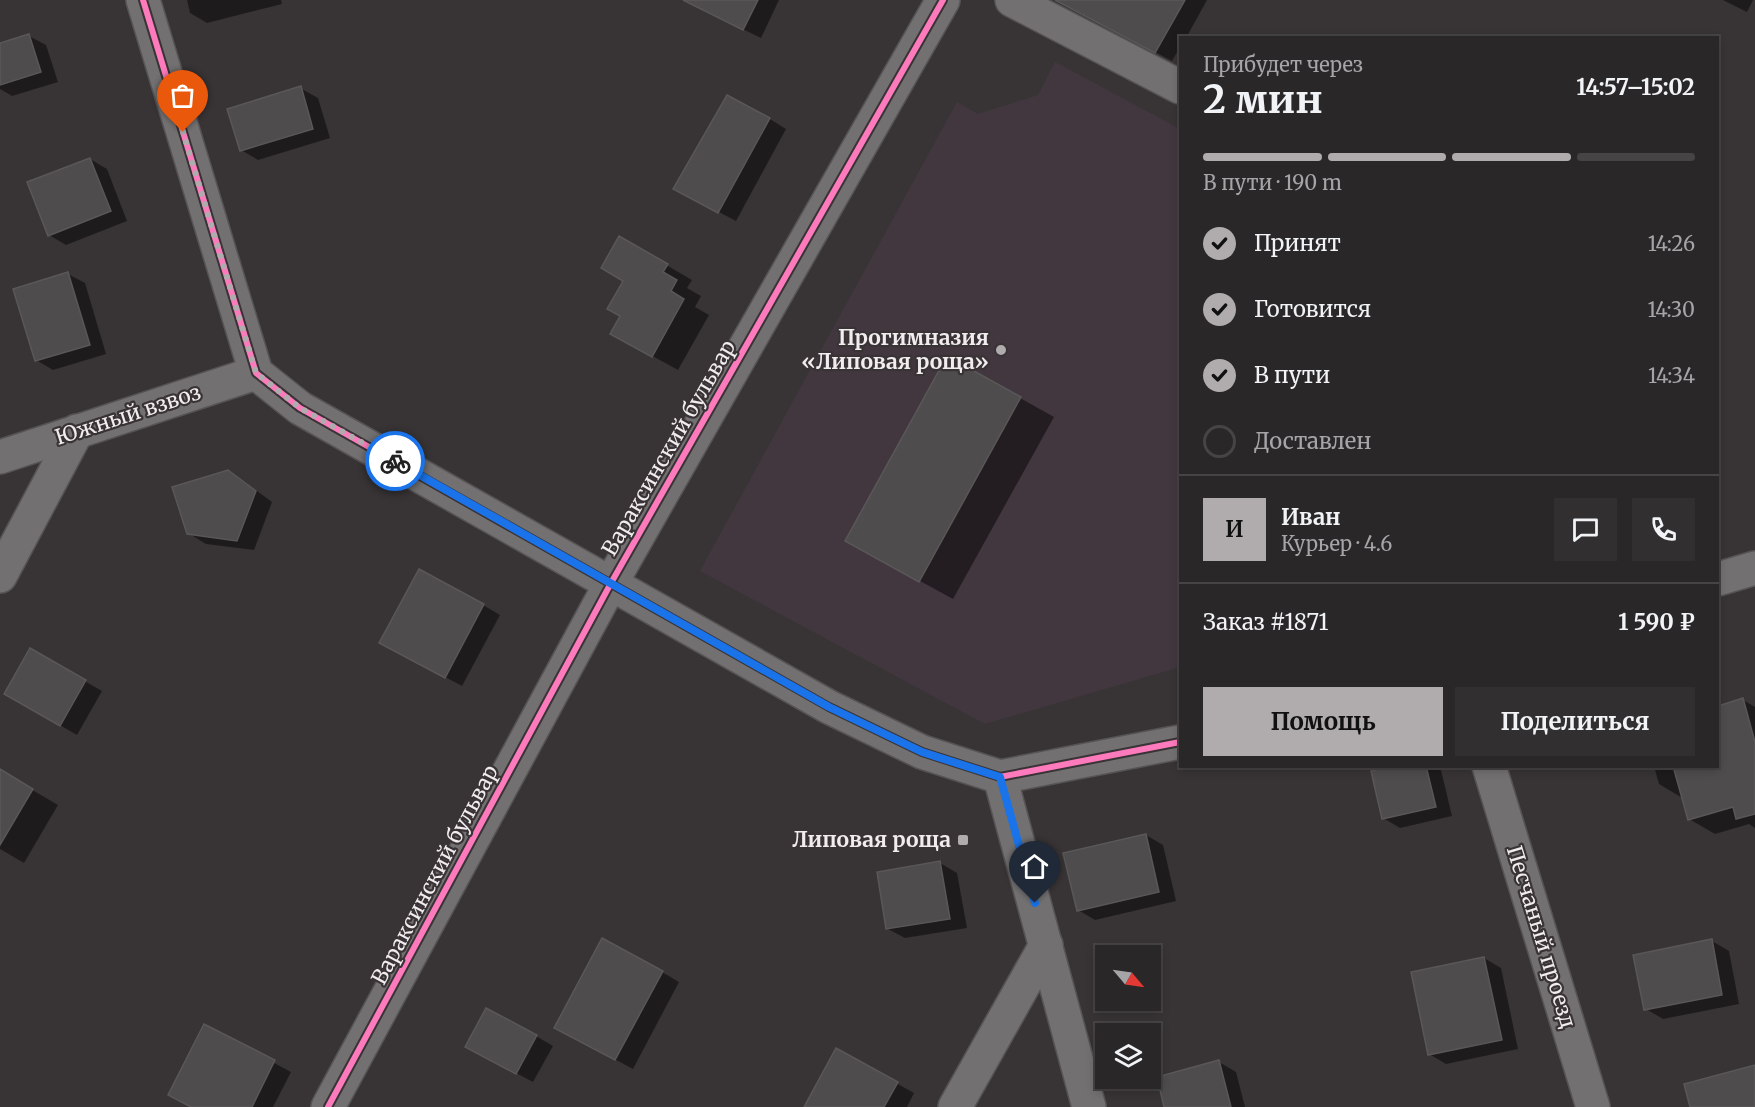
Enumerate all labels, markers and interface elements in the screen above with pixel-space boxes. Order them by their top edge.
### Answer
text: Прибудет через [1203,52,1363,77]
pin [157,70,208,132]
text: 14:57–15:02 [1576,73,1695,101]
text: 2 мин [1203,75,1323,124]
icon: bag [166,79,199,112]
text: В пути · 190 m [1203,170,1342,195]
icon: check [1203,227,1236,260]
text: Принят [1254,229,1341,257]
text: 14:26 [1648,231,1695,256]
icon: check [1203,293,1236,326]
text: Готовится [1254,295,1371,323]
text: 14:30 [1647,297,1695,322]
place label: Прогимназия «Липовая роща» [801,324,989,375]
street label: Вараксинский бульвар [596,335,742,560]
marker: Прогимназия «Липовая роща» [994,343,1008,357]
icon: check [1203,359,1236,392]
text: В пути [1254,361,1330,389]
text: 14:34 [1648,363,1695,388]
street label: Южный взвоз [52,378,204,451]
text: Доставлен [1254,427,1371,455]
courier [365,431,425,491]
icon: bike [379,445,412,478]
button: chat [1554,498,1617,561]
button: phone [1632,498,1695,561]
text: Иван [1281,503,1341,531]
text: И [1225,515,1244,543]
text: Курьер · 4.6 [1281,531,1392,556]
text: Заказ #1871 [1203,608,1329,636]
text: 1 590 ₽ [1618,608,1695,636]
button: Помощь [1203,687,1443,756]
button: Поделиться [1455,687,1695,756]
street label: Вараксинский бульвар [365,760,504,989]
place label: Липовая роща [792,826,951,853]
marker: Липовая роща [956,833,970,847]
pin [1009,841,1060,903]
street label: Песчаный проезд [1501,842,1582,1031]
icon: home [1018,850,1051,883]
north arrow [1095,945,1161,1011]
map controls [1095,945,1161,1089]
button: layers [1095,1023,1161,1089]

